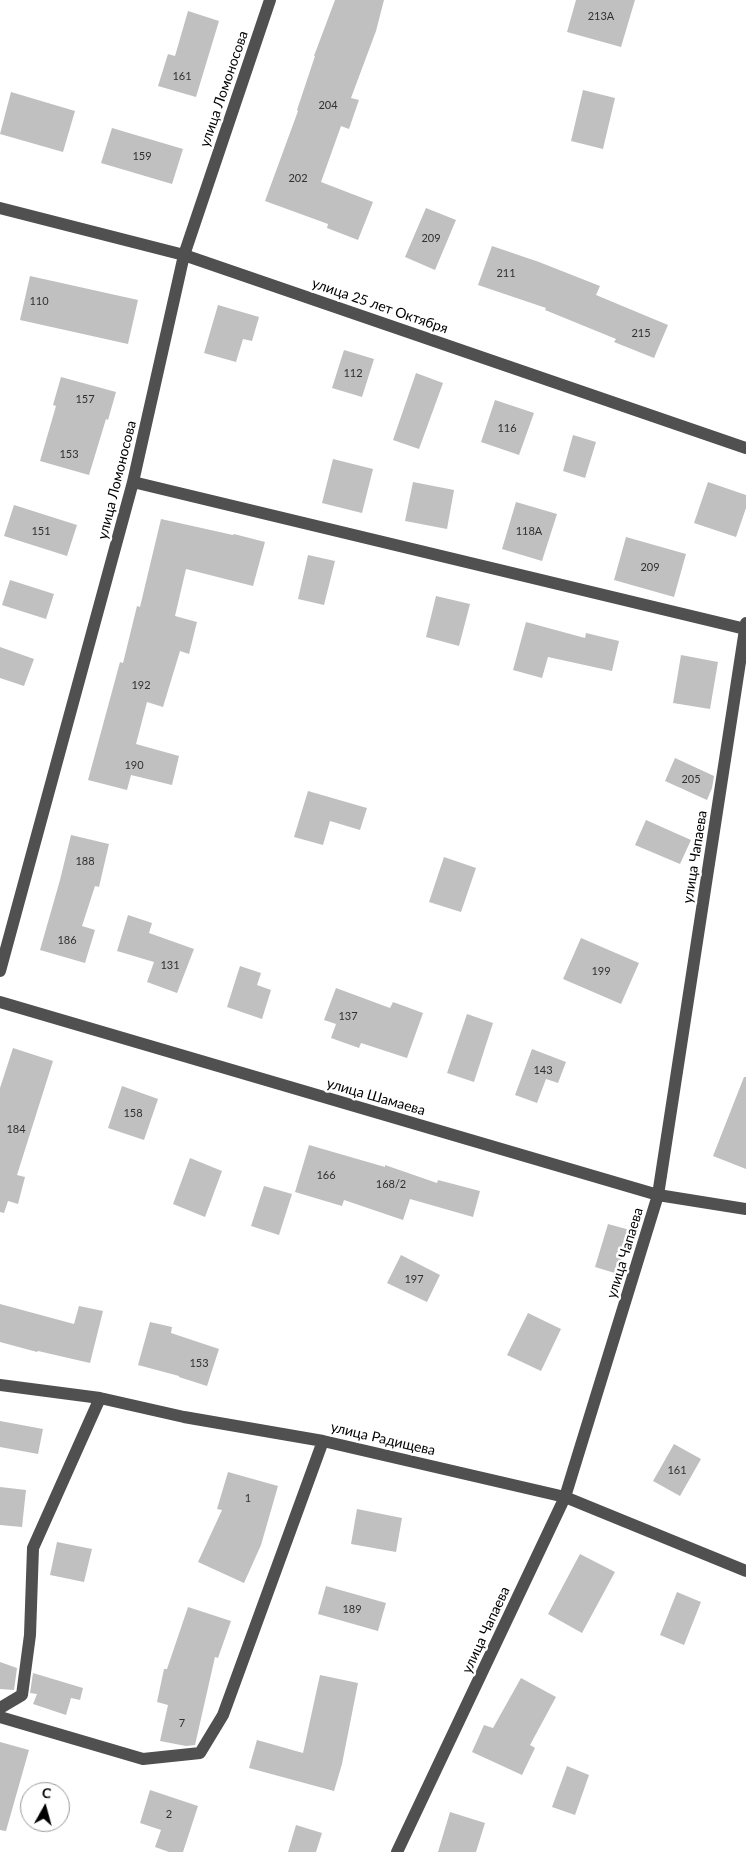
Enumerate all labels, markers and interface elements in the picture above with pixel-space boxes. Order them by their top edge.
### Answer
house number: 213А [588,9,614,23]
street label: улица Ломоносова [196,29,252,149]
house number: 161 [172,69,192,83]
house number: 204 [318,98,338,112]
house number: 159 [132,149,152,163]
house number: 202 [288,171,308,185]
house number: 209 [421,231,441,245]
house number: 211 [496,266,516,280]
street label: улица 25 лет Октября [310,275,450,337]
house number: 110 [29,294,49,308]
house number: 215 [631,326,651,340]
house number: 112 [343,366,363,380]
house number: 157 [75,392,95,406]
street label: улица Ломоносова [94,419,140,541]
house number: 116 [497,421,517,435]
house number: 153 [59,447,79,461]
house number: 151 [31,524,51,538]
house number: 118А [516,524,542,538]
house number: 209 [640,560,660,574]
house number: 192 [131,678,151,692]
house number: 190 [124,758,144,772]
house number: 205 [681,772,701,786]
street label: улица Чапаева [679,809,711,905]
house number: 188 [75,854,95,868]
house number: 186 [57,933,77,947]
house number: 131 [160,958,180,972]
house number: 199 [591,964,611,978]
house number: 137 [338,1009,358,1023]
house number: 143 [533,1063,553,1077]
street label: улица Шамаева [325,1075,427,1119]
house number: 158 [123,1106,143,1120]
house number: 184 [6,1122,26,1136]
house number: 166 [316,1168,336,1182]
house number: 168/2 [376,1177,406,1191]
street label: улица Чапаева [603,1206,647,1300]
house number: 197 [404,1272,424,1286]
house number: 153 [189,1356,209,1370]
street label: улица Радищева [329,1419,437,1459]
house number: 161 [667,1463,687,1477]
house number: 1 [245,1491,251,1505]
street label: улица Чапаева [459,1584,513,1676]
house number: 189 [342,1602,362,1616]
house number: 7 [179,1716,185,1730]
north arrow [20,1782,70,1832]
text: С [41,1784,52,1802]
house number: 2 [166,1807,172,1821]

